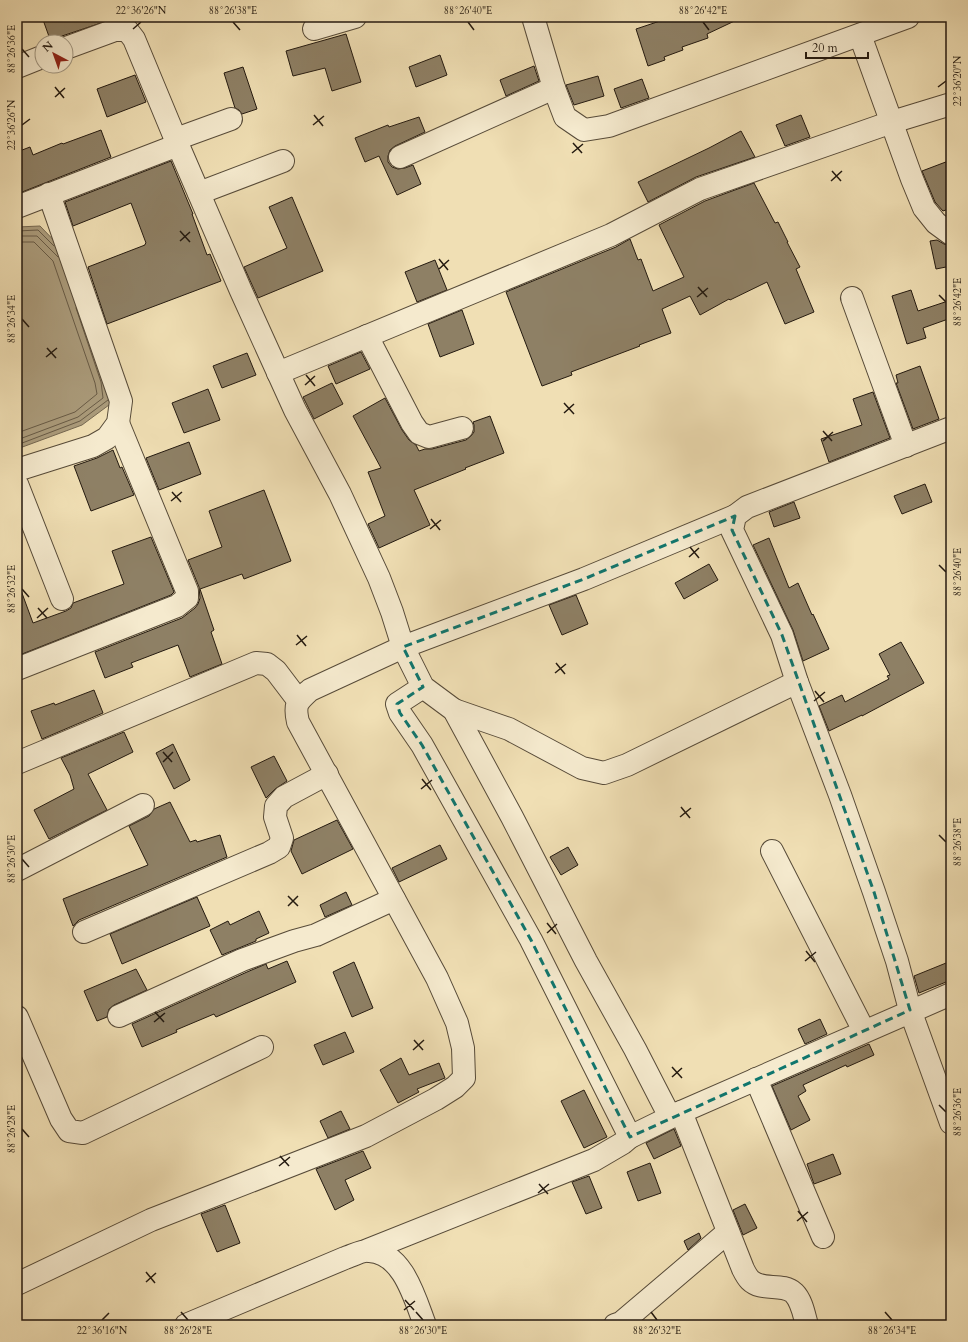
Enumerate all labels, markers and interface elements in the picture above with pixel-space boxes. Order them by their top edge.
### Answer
text: 22°36'26"N [116,4,167,18]
text: 88°26'38"E [209,4,257,18]
text: 88°26'40"E [444,4,492,18]
text: 88°26'42"E [679,4,727,18]
text: 88°26'36"E [5,25,19,73]
north arrow [34,34,74,74]
scale bar [806,34,868,60]
text: N [39,38,57,56]
text: 20 m [812,40,839,56]
text: 22°36'20"N [951,55,965,106]
text: 22°36'26"N [5,99,19,150]
text: 88°26'42"E [951,278,965,326]
text: 88°26'34"E [5,295,19,343]
text: 88°26'40"E [951,548,965,596]
text: 88°26'32"E [5,565,19,613]
text: 88°26'38"E [951,818,965,866]
text: 88°26'30"E [5,835,19,883]
text: 88°26'36"E [951,1088,965,1136]
text: 88°26'28"E [5,1105,19,1153]
text: 22°36'16"N [77,1324,128,1338]
text: 88°26'28"E [164,1324,212,1338]
text: 88°26'30"E [399,1324,447,1338]
text: 88°26'32"E [633,1324,681,1338]
text: 88°26'34"E [868,1324,916,1338]

